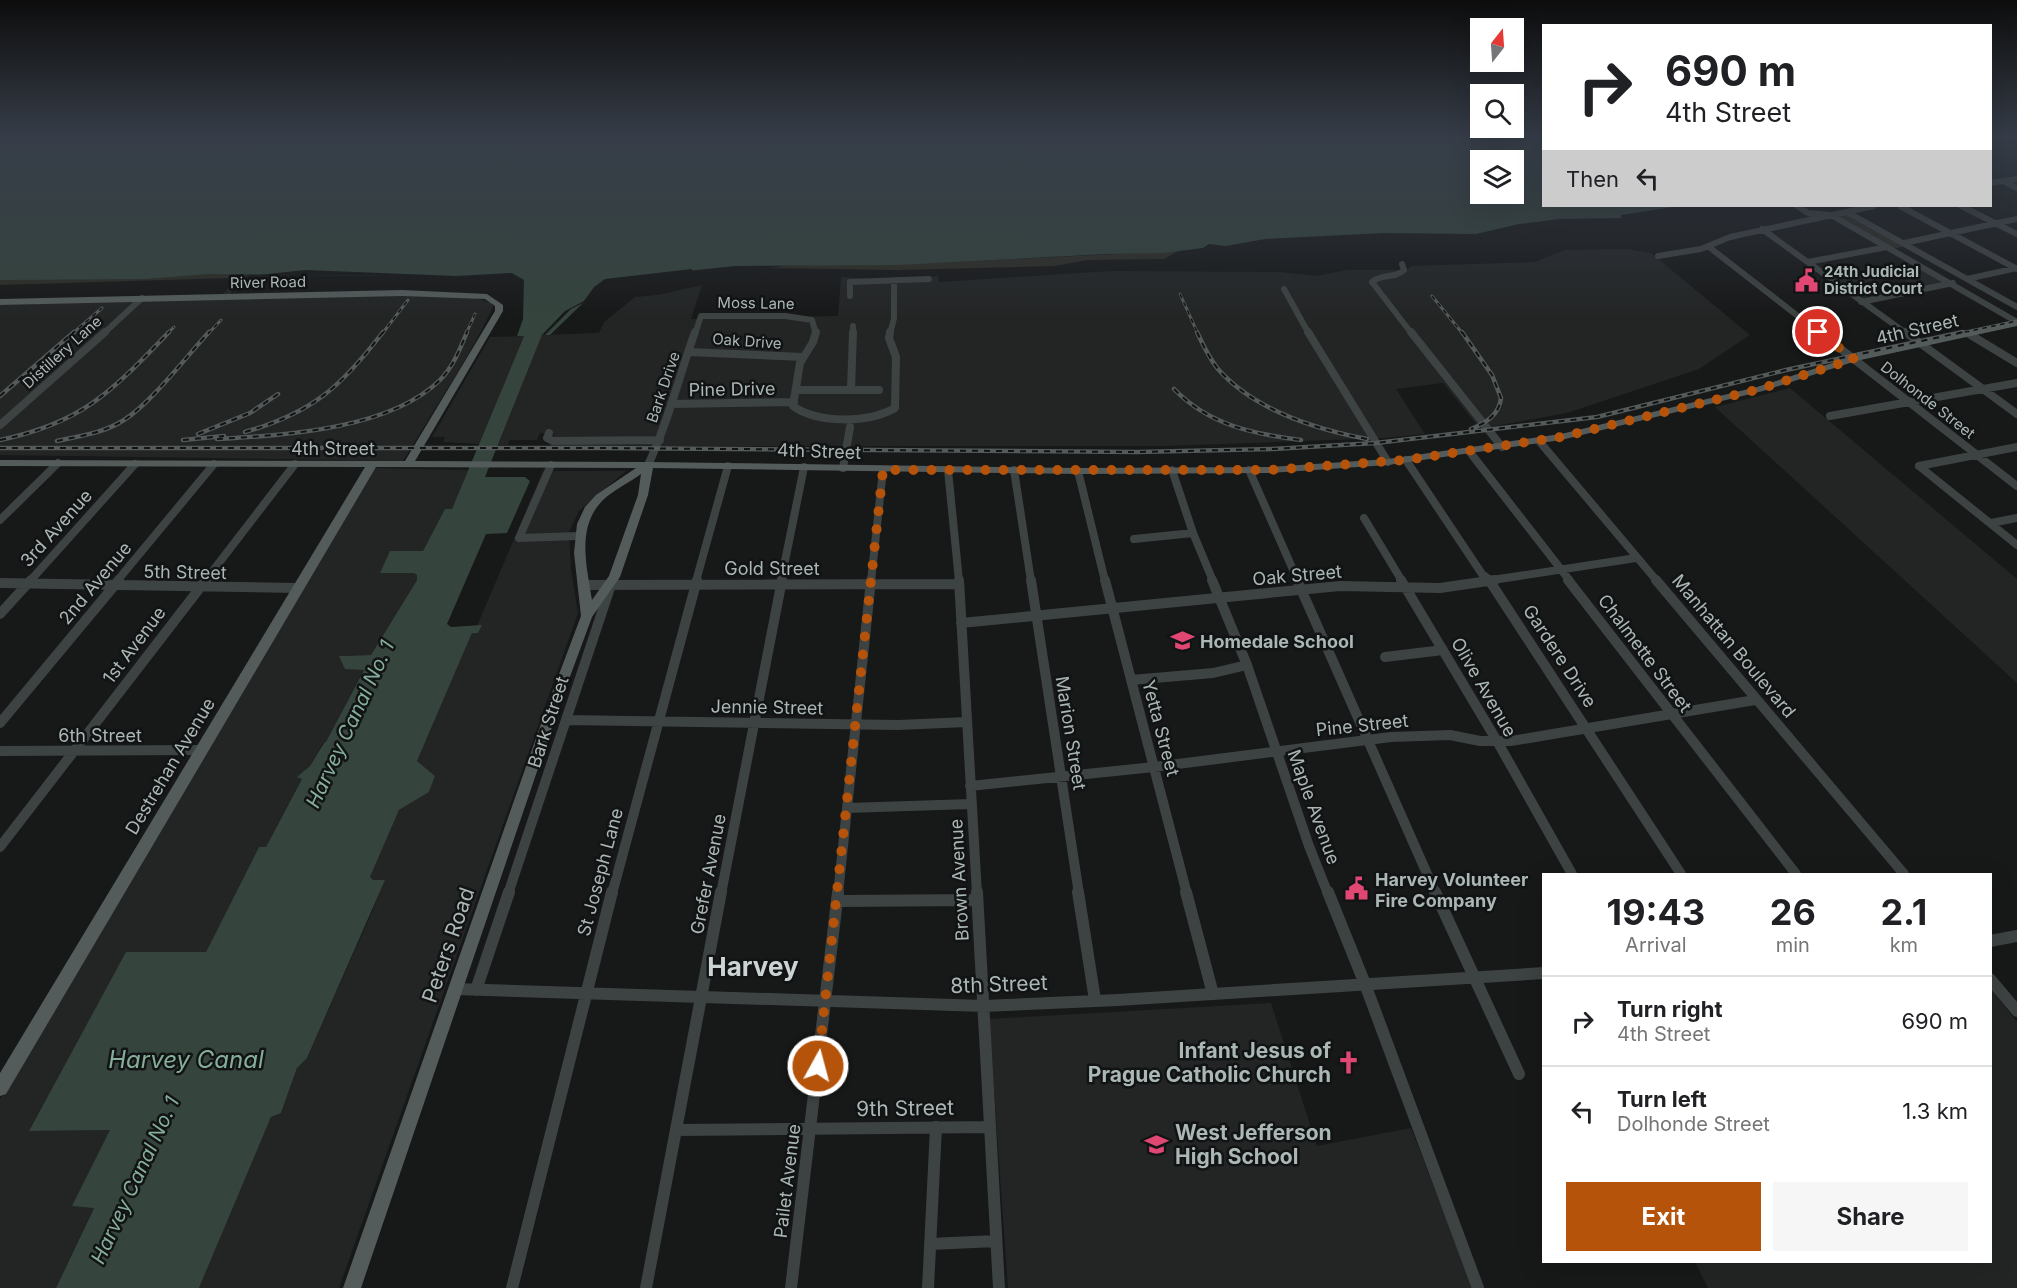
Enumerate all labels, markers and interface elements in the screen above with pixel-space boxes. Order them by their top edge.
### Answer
north arrow [1470,18,1524,72]
map controls [1470,18,1524,204]
text: 690 m [1665,45,1796,96]
icon: right [1566,48,1644,126]
button: search [1470,84,1524,138]
text: 4th Street [1665,96,1791,129]
button: layers [1470,150,1524,204]
icon: left [1631,162,1664,195]
text: Then [1566,166,1619,192]
place label: 24th Judicial District Court [1824,262,1923,298]
public building icon: 24th Judicial District Court [1793,267,1819,293]
street label: River Road [230,272,306,292]
street label: Moss Lane [717,293,795,313]
pin [1792,306,1843,357]
street label: 4th Street [1874,309,1960,349]
street label: Distillery Lane [18,311,106,393]
icon: arrive [1801,315,1834,348]
street label: Oak Drive [712,329,782,353]
street label: Bark Drive [642,349,684,425]
street label: Dolhonde Street [1877,357,1979,443]
street label: Pine Drive [688,378,776,400]
street label: 4th Street [291,438,375,459]
street label: 4th Street [777,439,861,463]
street label: 3rd Avenue [16,485,96,571]
street label: 2nd Avenue [55,538,135,628]
street label: Gold Street [724,558,820,579]
street label: 5th Street [143,561,227,583]
street label: Oak Street [1251,561,1343,589]
street label: Manhattan Boulevard [1668,570,1800,722]
street label: Chalmette Street [1594,590,1696,716]
street label: Gardere Drive [1519,601,1601,711]
street label: 1st Avenue [98,602,170,688]
school or university icon: Homedale School [1169,628,1195,654]
place label: Homedale School [1200,631,1354,652]
street label: Olive Avenue [1447,634,1521,740]
water label: Harvey Canal No. 1 [301,637,399,811]
street label: Bark Street [523,674,573,770]
street label: Marion Street [1052,675,1090,792]
street label: Yetta Street [1138,678,1184,779]
street label: Destrehan Avenue [121,694,219,838]
street label: Jennie Street [710,696,824,718]
street label: Pine Street [1315,710,1409,740]
street label: 6th Street [58,725,142,746]
street label: Maple Avenue [1284,747,1344,867]
street label: St Joseph Lane [573,806,627,938]
street label: Grefer Avenue [686,812,730,936]
street label: Brown Avenue [945,818,973,942]
place label: Harvey Volunteer Fire Company [1375,869,1528,911]
public building icon: Harvey Volunteer Fire Company [1344,876,1370,902]
street label: Peters Road [417,884,479,1006]
text: 19:43 [1607,890,1705,934]
text: 26 [1770,890,1816,934]
text: 2.1 [1880,890,1927,934]
text: Arrival [1625,933,1687,957]
text: min [1776,933,1810,957]
text: km [1890,933,1918,957]
district label: Harvey [707,951,799,982]
street label: 8th Street [950,970,1048,998]
text: Turn right [1617,996,1723,1022]
icon: right [1566,1005,1599,1038]
text: 690 m [1901,1008,1968,1034]
text: 4th Street [1617,1022,1710,1046]
position arrow [786,1034,850,1098]
place label: Infant Jesus of Prague Catholic Church [1088,1038,1332,1087]
water label: Harvey Canal [108,1045,264,1074]
church icon: Infant Jesus of Prague Catholic Church [1336,1049,1362,1075]
text: Turn left [1617,1086,1707,1112]
water label: Harvey Canal No. 1 [86,1093,184,1267]
street label: 9th Street [856,1095,954,1121]
icon: left [1566,1095,1599,1128]
text: 1.3 km [1902,1098,1968,1124]
text: Dolhonde Street [1617,1112,1770,1136]
place label: West Jefferson High School [1175,1120,1332,1169]
street label: Pailet Avenue [770,1123,804,1239]
school or university icon: West Jefferson High School [1144,1131,1170,1157]
button: Exit [1566,1182,1761,1251]
button: Share [1773,1182,1968,1251]

